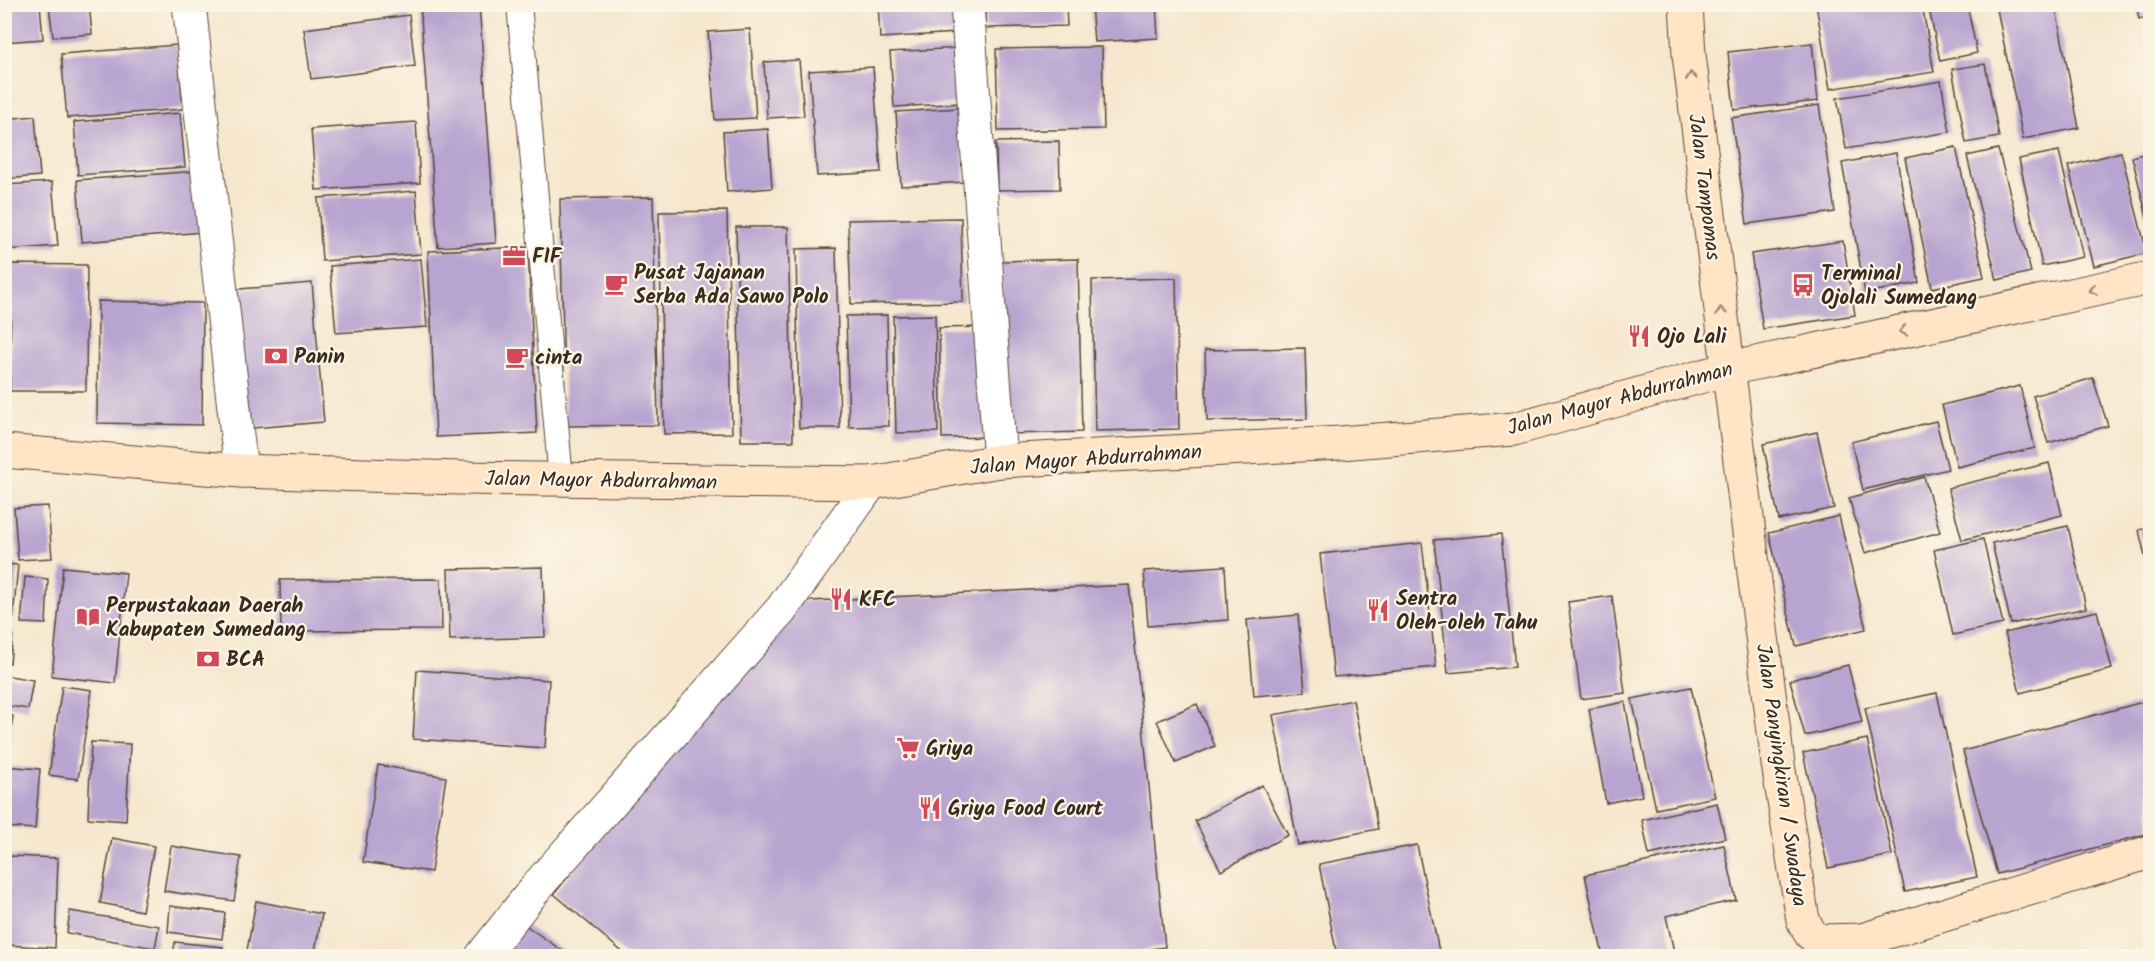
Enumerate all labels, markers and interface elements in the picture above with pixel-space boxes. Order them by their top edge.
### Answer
one-way arrow [1686,71,1698,80]
street label: Jalan Tampomas [1678,112,1729,262]
place label: FIF [532,241,563,274]
office icon: FIF [501,243,527,269]
place label: Pusat Jajanan Serba Ada Sawo Polo [634,257,829,314]
place label: Terminal Ojolali Sumedang [1821,258,1977,315]
cafe icon: Pusat Jajanan Serba Ada Sawo Polo [603,271,629,297]
bus stop icon: Terminal Ojolali Sumedang [1790,272,1816,298]
one-way arrow [2089,283,2099,296]
one-way arrow [1715,306,1728,316]
place label: Ojo Lali [1657,321,1727,354]
restaurant icon: Ojo Lali [1626,323,1652,349]
one-way arrow [1898,324,1908,337]
place label: Panin [294,341,345,374]
place label: cinta [535,342,583,375]
bank icon: Panin [263,343,289,369]
cafe icon: cinta [504,344,530,370]
street label: Jalan Mayor Abdurrahman [1504,353,1737,445]
street label: Jalan Mayor Abdurrahman [969,436,1203,485]
street label: Jalan Mayor Abdurrahman [484,463,718,500]
place label: Sentra Oleh-oleh Tahu [1396,583,1538,640]
place label: KFC [859,584,896,617]
restaurant icon: KFC [828,586,854,612]
place label: Perpustakaan Daerah Kabupaten Sumedang [106,590,306,647]
restaurant icon: Sentra Oleh-oleh Tahu [1365,597,1391,623]
library icon: Perpustakaan Daerah Kabupaten Sumedang [75,604,101,630]
street label: Jalan Panyingkiran / Swadaya [1746,642,1815,909]
place label: BCA [226,644,265,677]
bank icon: BCA [195,646,221,672]
place label: Griya [926,733,974,766]
supermarket icon: Griya [895,735,921,761]
place label: Griya Food Court [948,793,1104,826]
restaurant icon: Griya Food Court [917,795,943,821]

